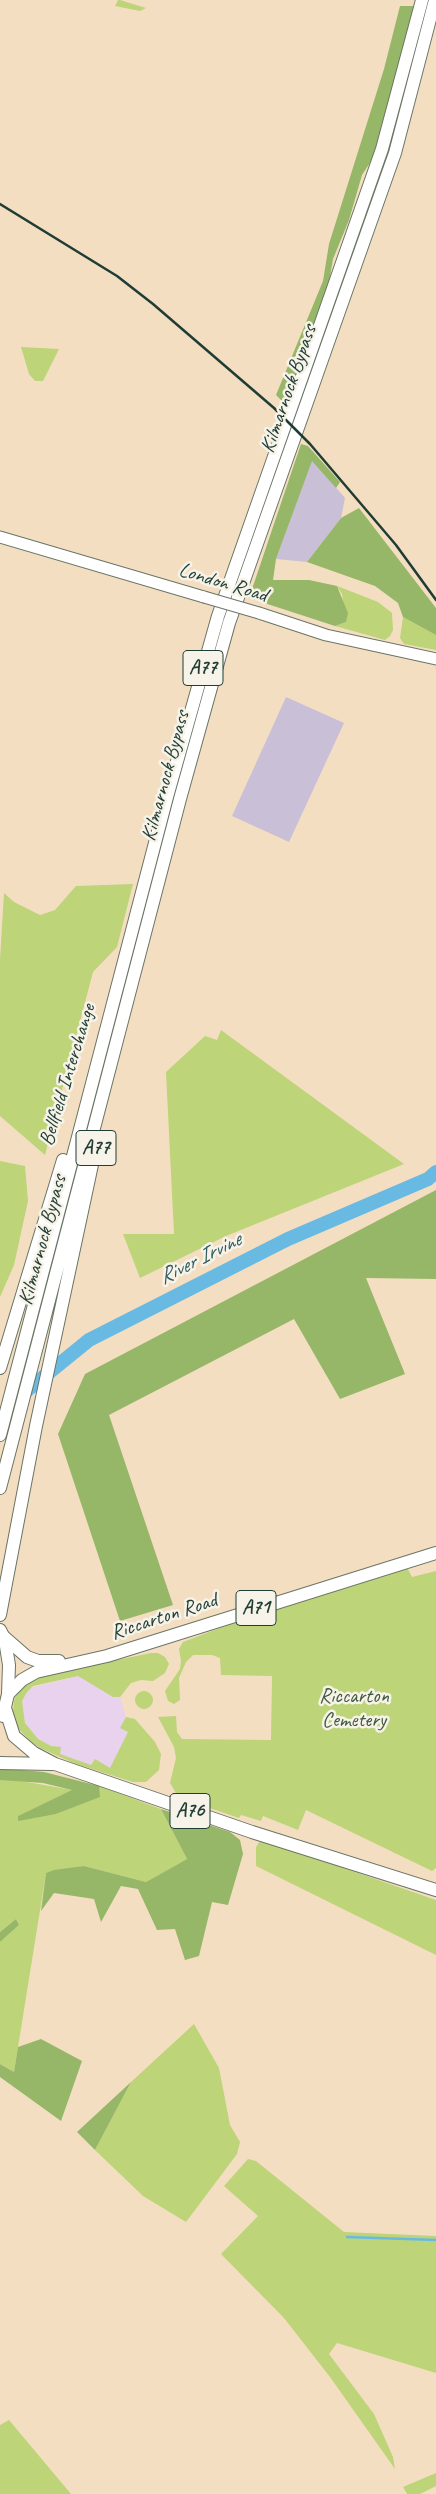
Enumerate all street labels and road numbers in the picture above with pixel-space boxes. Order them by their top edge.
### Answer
street label: Kilmarnock Bypass [255,322,323,456]
street label: London Road [176,558,270,608]
road number: A77 [183,650,223,686]
street label: Kilmarnock Bypass [137,708,195,844]
street label: Bellfield Interchange [35,1001,101,1149]
road number: A77 [76,1130,116,1166]
street label: Kilmarnock Bypass [14,1172,72,1308]
street label: Riccarton Road [108,1588,220,1646]
road number: A71 [236,1590,276,1626]
road number: A76 [170,1794,210,1828]

